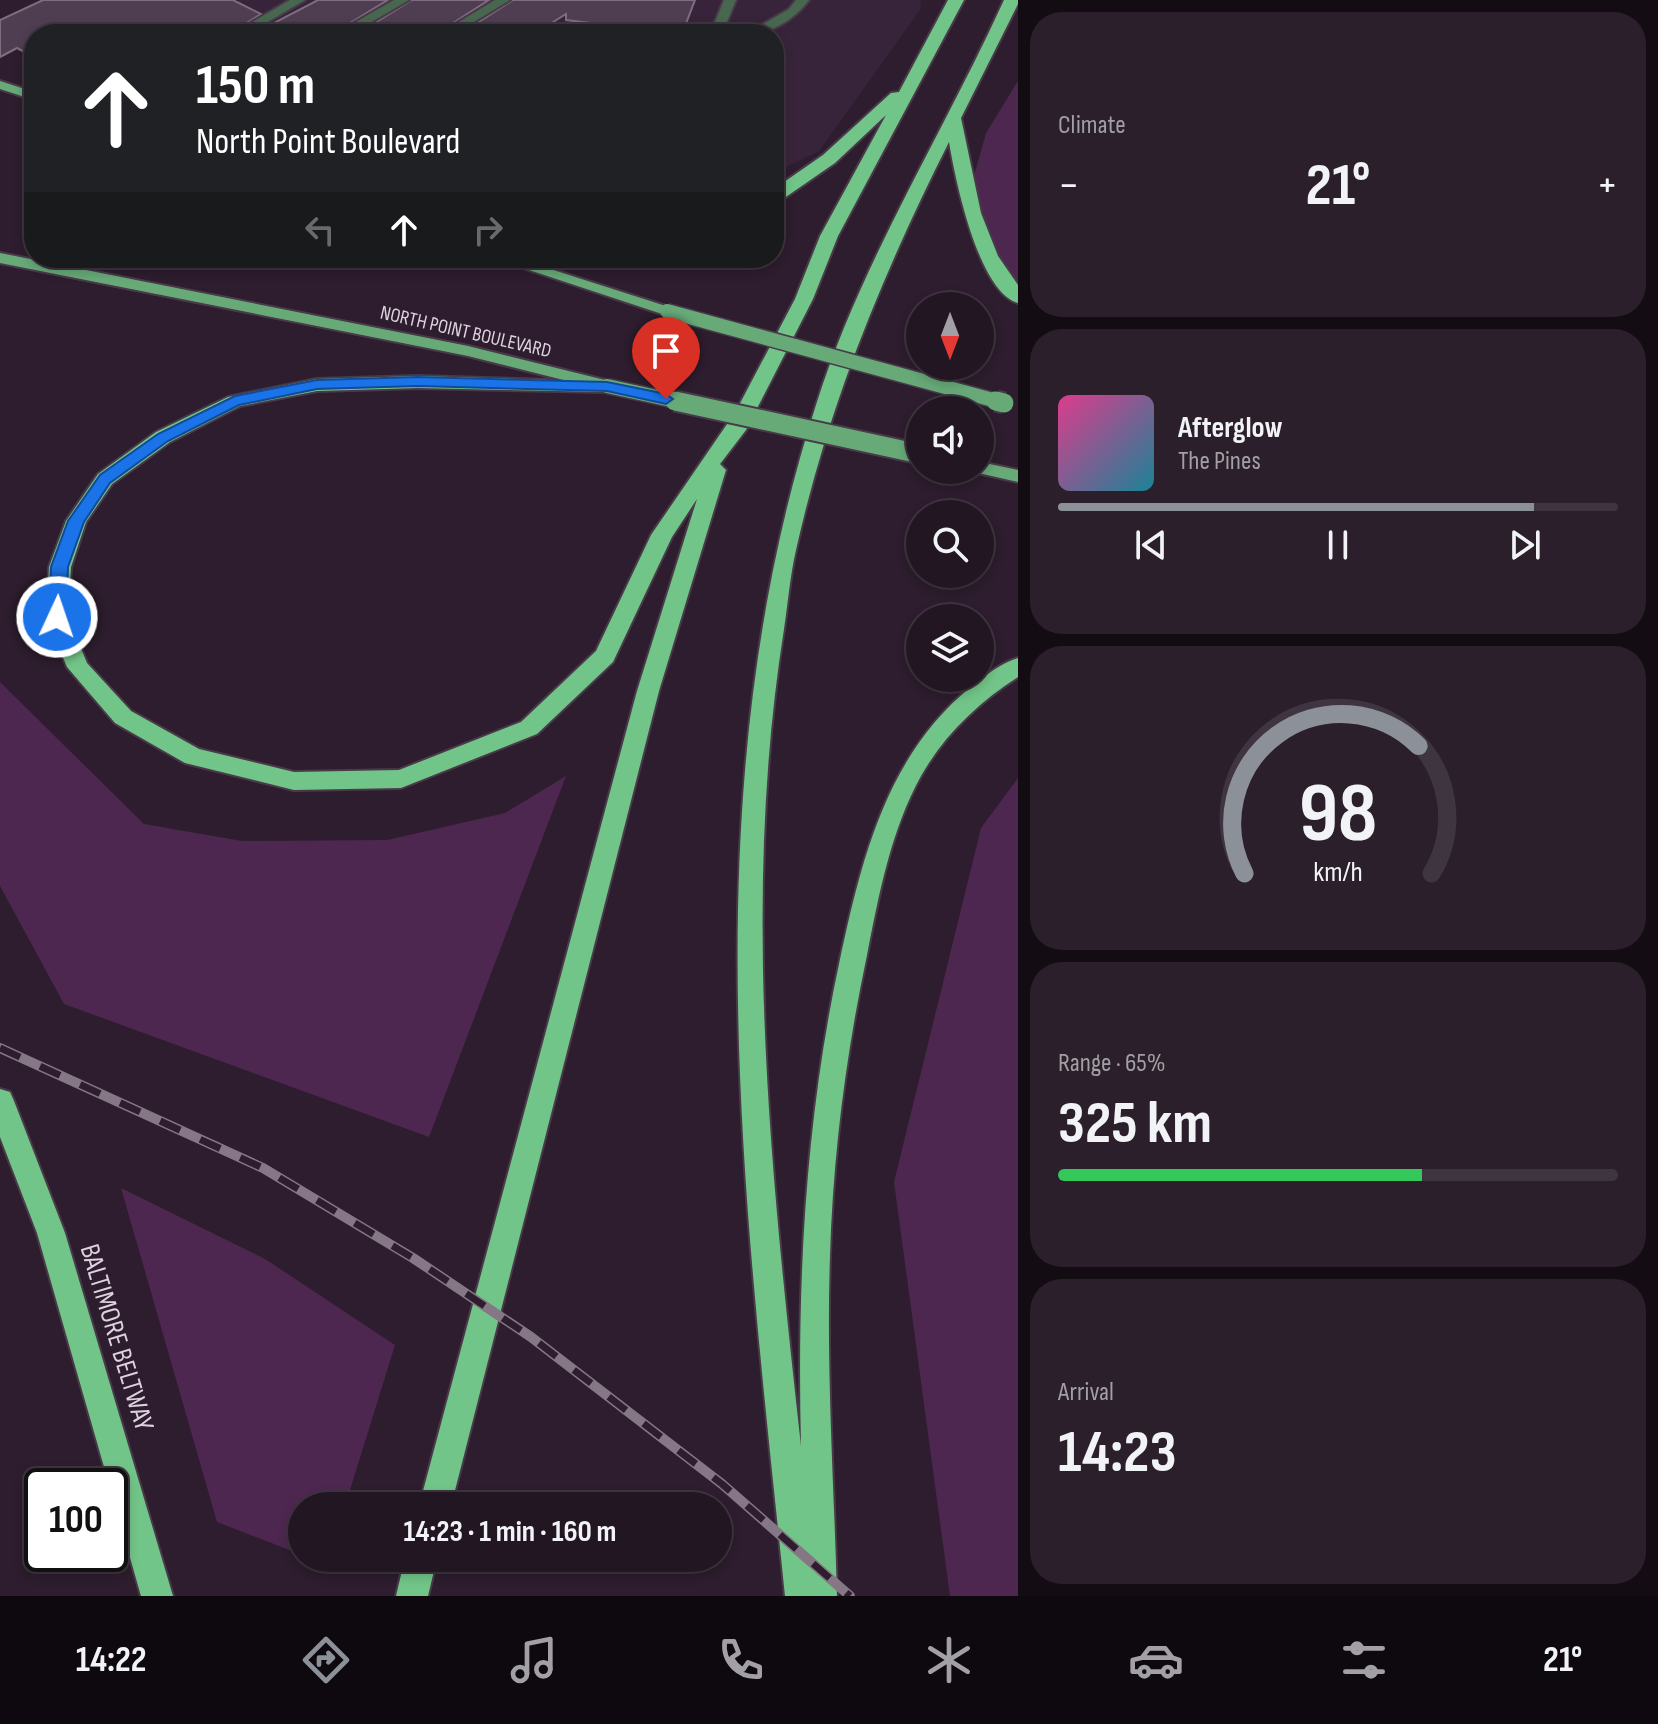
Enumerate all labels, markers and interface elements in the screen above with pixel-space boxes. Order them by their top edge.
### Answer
text: 150 m [196,53,315,120]
icon: ahead [64,56,168,160]
text: Climate [1058,110,1126,141]
text: North Point Boulevard [196,121,460,164]
text: 21° [1305,150,1371,222]
text: − [1058,159,1080,212]
text: + [1596,159,1618,212]
icon: left [298,208,342,252]
icon: ahead [382,208,426,252]
icon: right [466,208,510,252]
north arrow [906,292,994,380]
map controls [906,292,994,692]
street label: NORTH POINT BOULEVARD [378,301,554,363]
pin [632,317,700,399]
icon: arrive [644,329,688,373]
button: sound [906,396,994,484]
text: Afterglow [1178,410,1283,446]
text: The Pines [1178,446,1261,477]
button: search [906,500,994,588]
icon: previous [1129,523,1173,567]
icon: pause [1316,523,1360,567]
icon: next [1503,523,1547,567]
position arrow [15,575,99,659]
button: layers [906,604,994,692]
text: 98 [1299,765,1377,865]
text: km/h [1313,855,1363,890]
text: Range · 65% [1058,1048,1166,1079]
text: 325 km [1058,1088,1212,1160]
street label: BALTIMORE BELTWAY [73,1240,161,1435]
text: Arrival [1058,1377,1114,1408]
text: 14:23 [1058,1417,1177,1489]
speed limit sign: 100 [24,1468,128,1572]
text: 14:23 · 1 min · 160 m [404,1514,616,1550]
icon: directions [298,1632,354,1688]
icon: music [506,1632,562,1688]
icon: phone [713,1632,769,1688]
icon: climate [921,1632,977,1688]
icon: car [1128,1632,1184,1688]
icon: filters [1336,1632,1392,1688]
text: 14:22 [76,1639,147,1682]
text: 21° [1543,1639,1582,1682]

